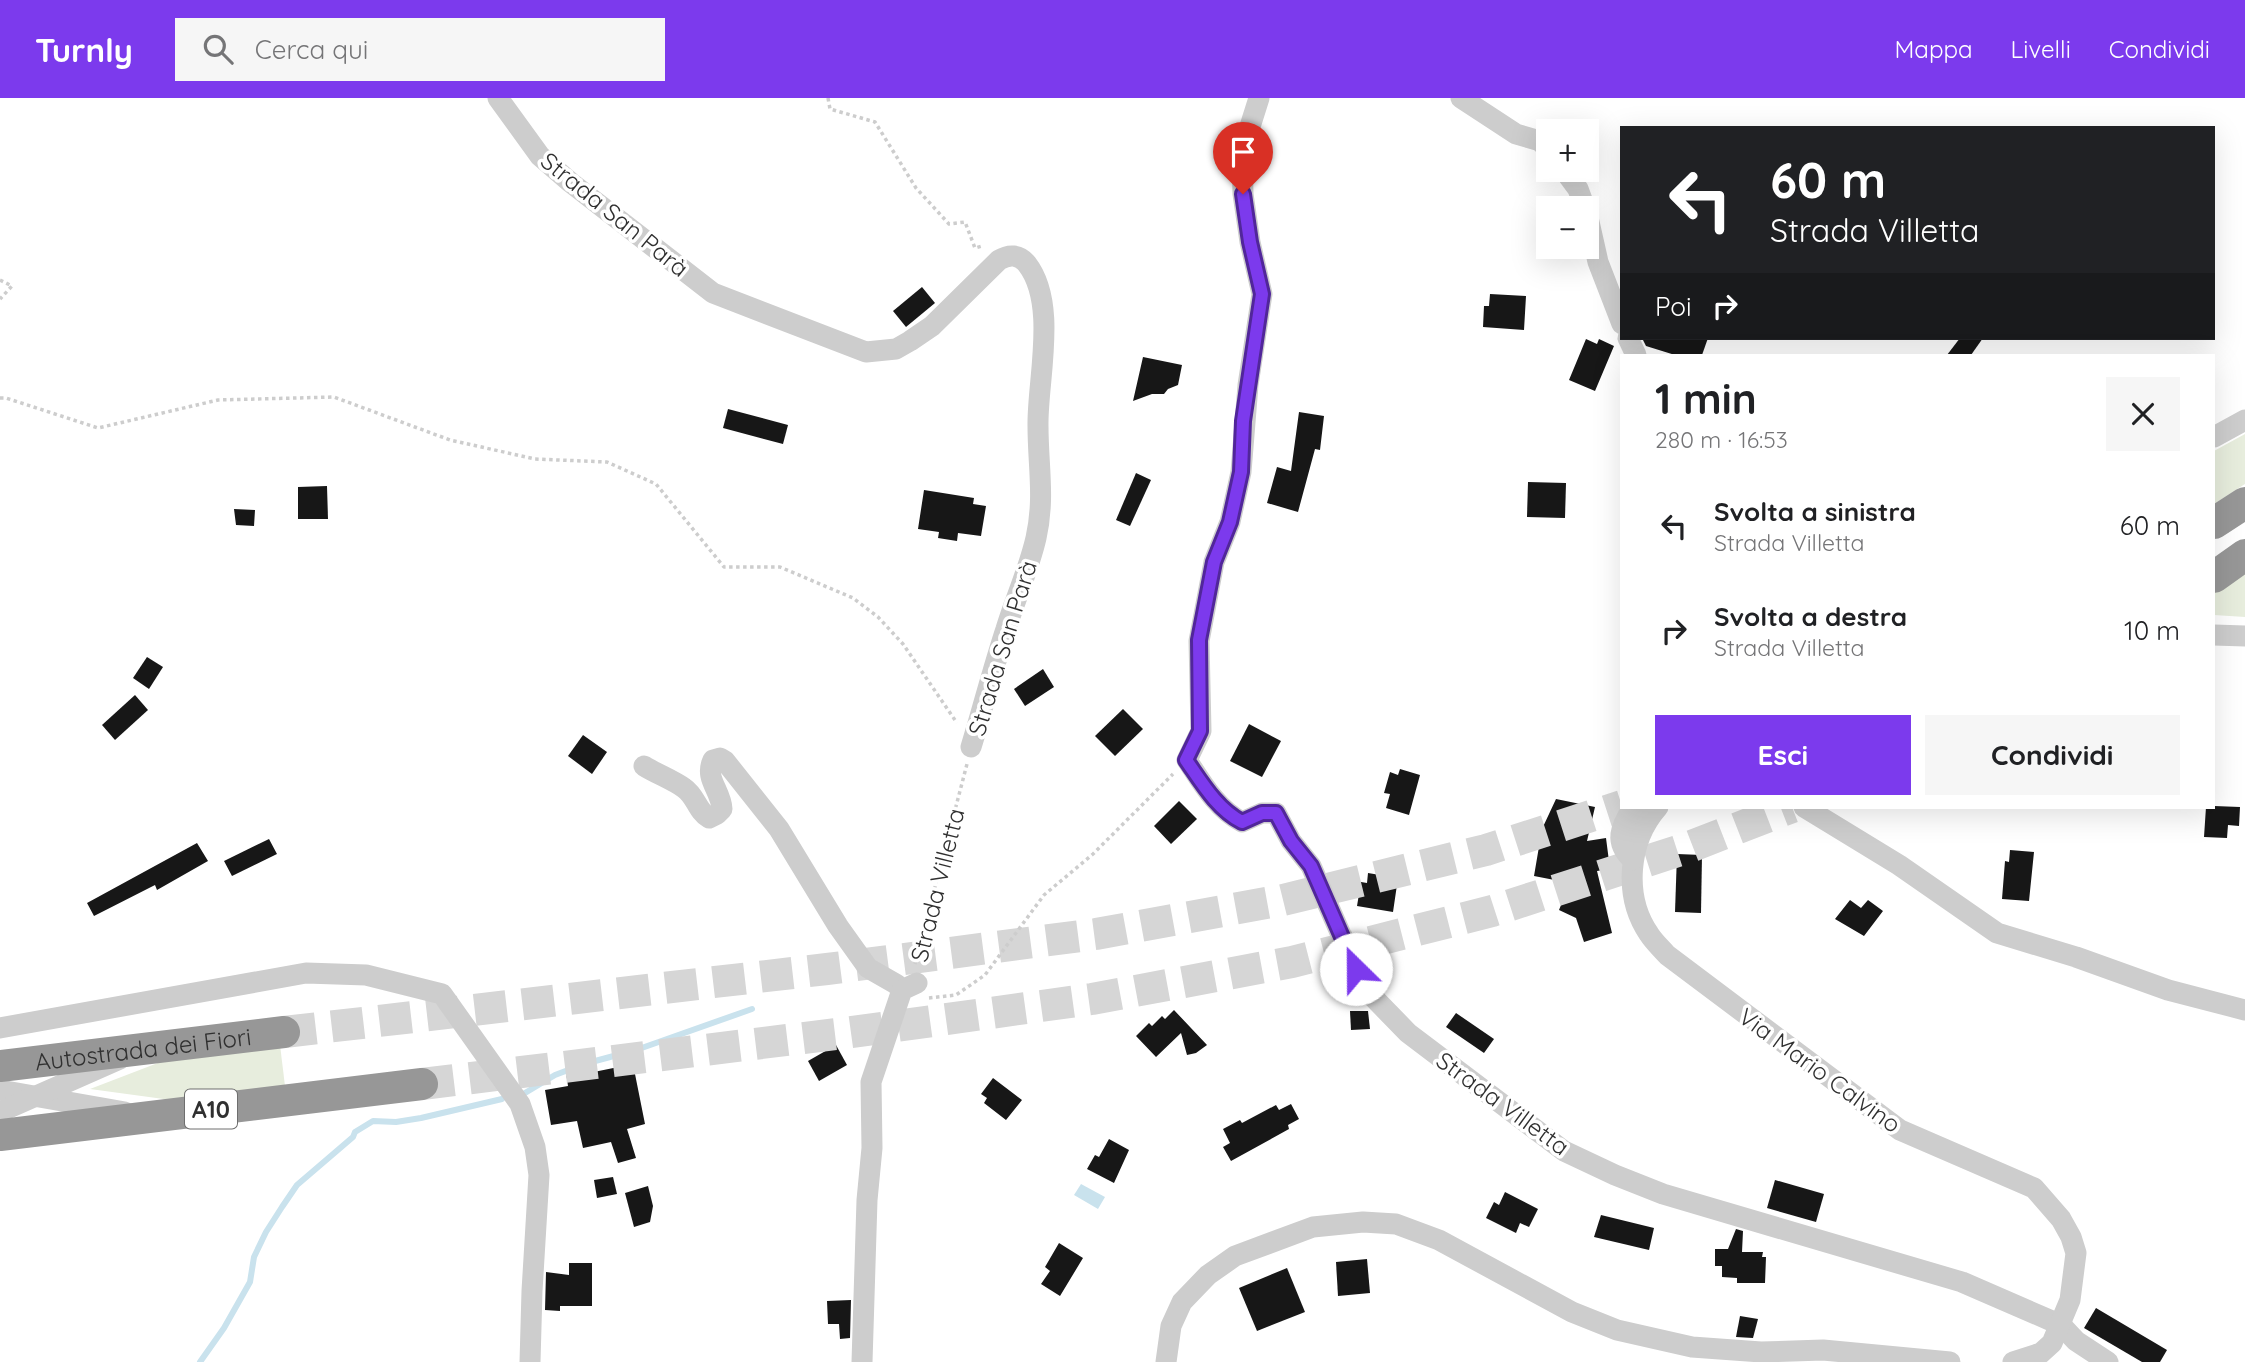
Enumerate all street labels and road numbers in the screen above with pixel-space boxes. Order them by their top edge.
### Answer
street label: Strada San Parà [535,145,695,283]
street label: Strada San Parà [961,557,1043,739]
street label: Strada Villetta [903,805,971,965]
street label: Via Mario Calvino [1733,1001,1907,1139]
street label: Autostrada dei Fiori [33,1021,253,1077]
street label: Strada Villetta [1431,1045,1575,1161]
road number: A10 [185,1090,237,1128]

